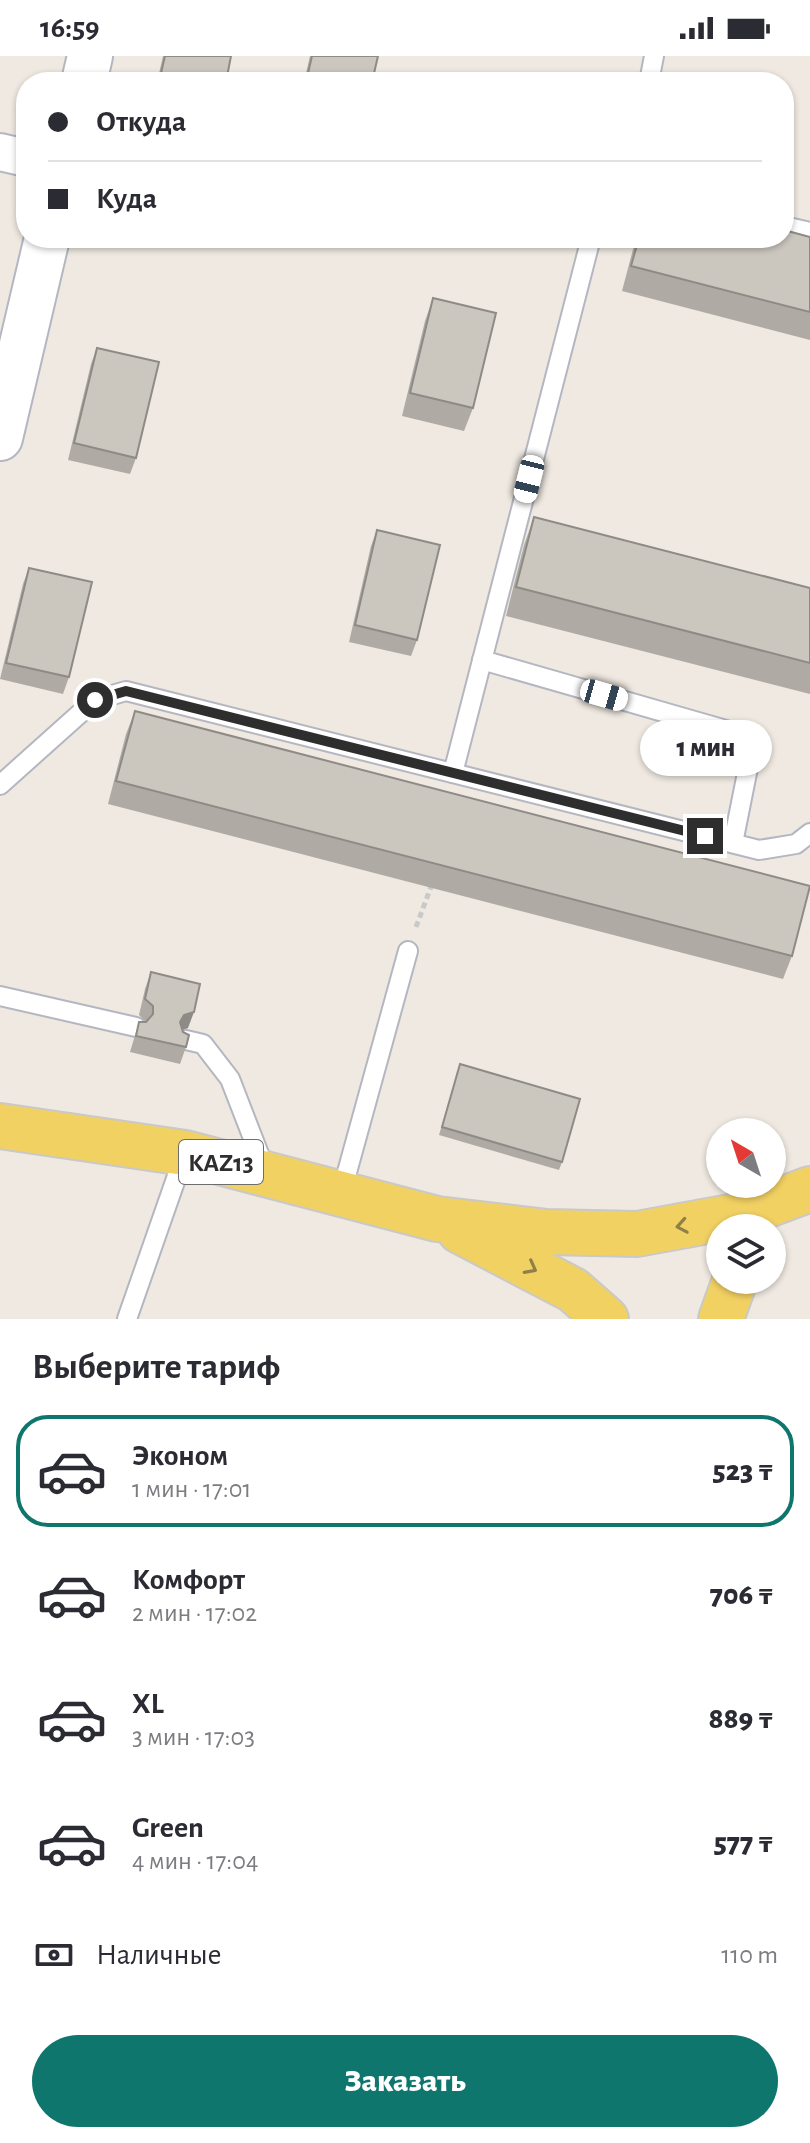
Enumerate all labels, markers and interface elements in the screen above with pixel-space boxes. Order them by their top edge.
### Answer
text: 16:59 [40,13,100,43]
text: Откуда [96,107,186,137]
text: Куда [96,184,157,214]
car [512,453,546,505]
car [578,677,630,713]
route start [77,682,113,718]
callout: 1 мин [639,720,771,776]
text: 1 мин [677,735,735,761]
route end [687,818,723,854]
north arrow [706,1118,786,1198]
map controls [706,1118,786,1294]
road number: KAZ13 [179,1140,263,1184]
button: layers [706,1214,786,1294]
one-way arrow [675,1216,688,1233]
one-way arrow [523,1259,537,1274]
text: Выберите тариф [32,1349,280,1385]
icon: car [36,1435,108,1507]
text: Эконом [132,1441,228,1471]
text: 523 ₸ [713,1456,774,1486]
text: 1 мин · 17:01 [132,1476,251,1502]
icon: car [36,1559,108,1631]
text: Комфорт [132,1565,245,1595]
text: 706 ₸ [710,1580,774,1610]
text: 2 мин · 17:02 [132,1600,257,1626]
icon: car [36,1683,108,1755]
text: XL [132,1689,164,1719]
text: 889 ₸ [708,1704,774,1734]
text: 3 мин · 17:03 [132,1724,255,1750]
icon: car [36,1807,108,1879]
text: Green [132,1813,204,1843]
text: 577 ₸ [714,1828,774,1858]
text: 4 мин · 17:04 [132,1848,259,1874]
icon: cash [32,1933,76,1977]
text: Наличные [96,1940,222,1970]
text: 110 m [721,1942,778,1968]
button: Заказать [32,2035,778,2127]

